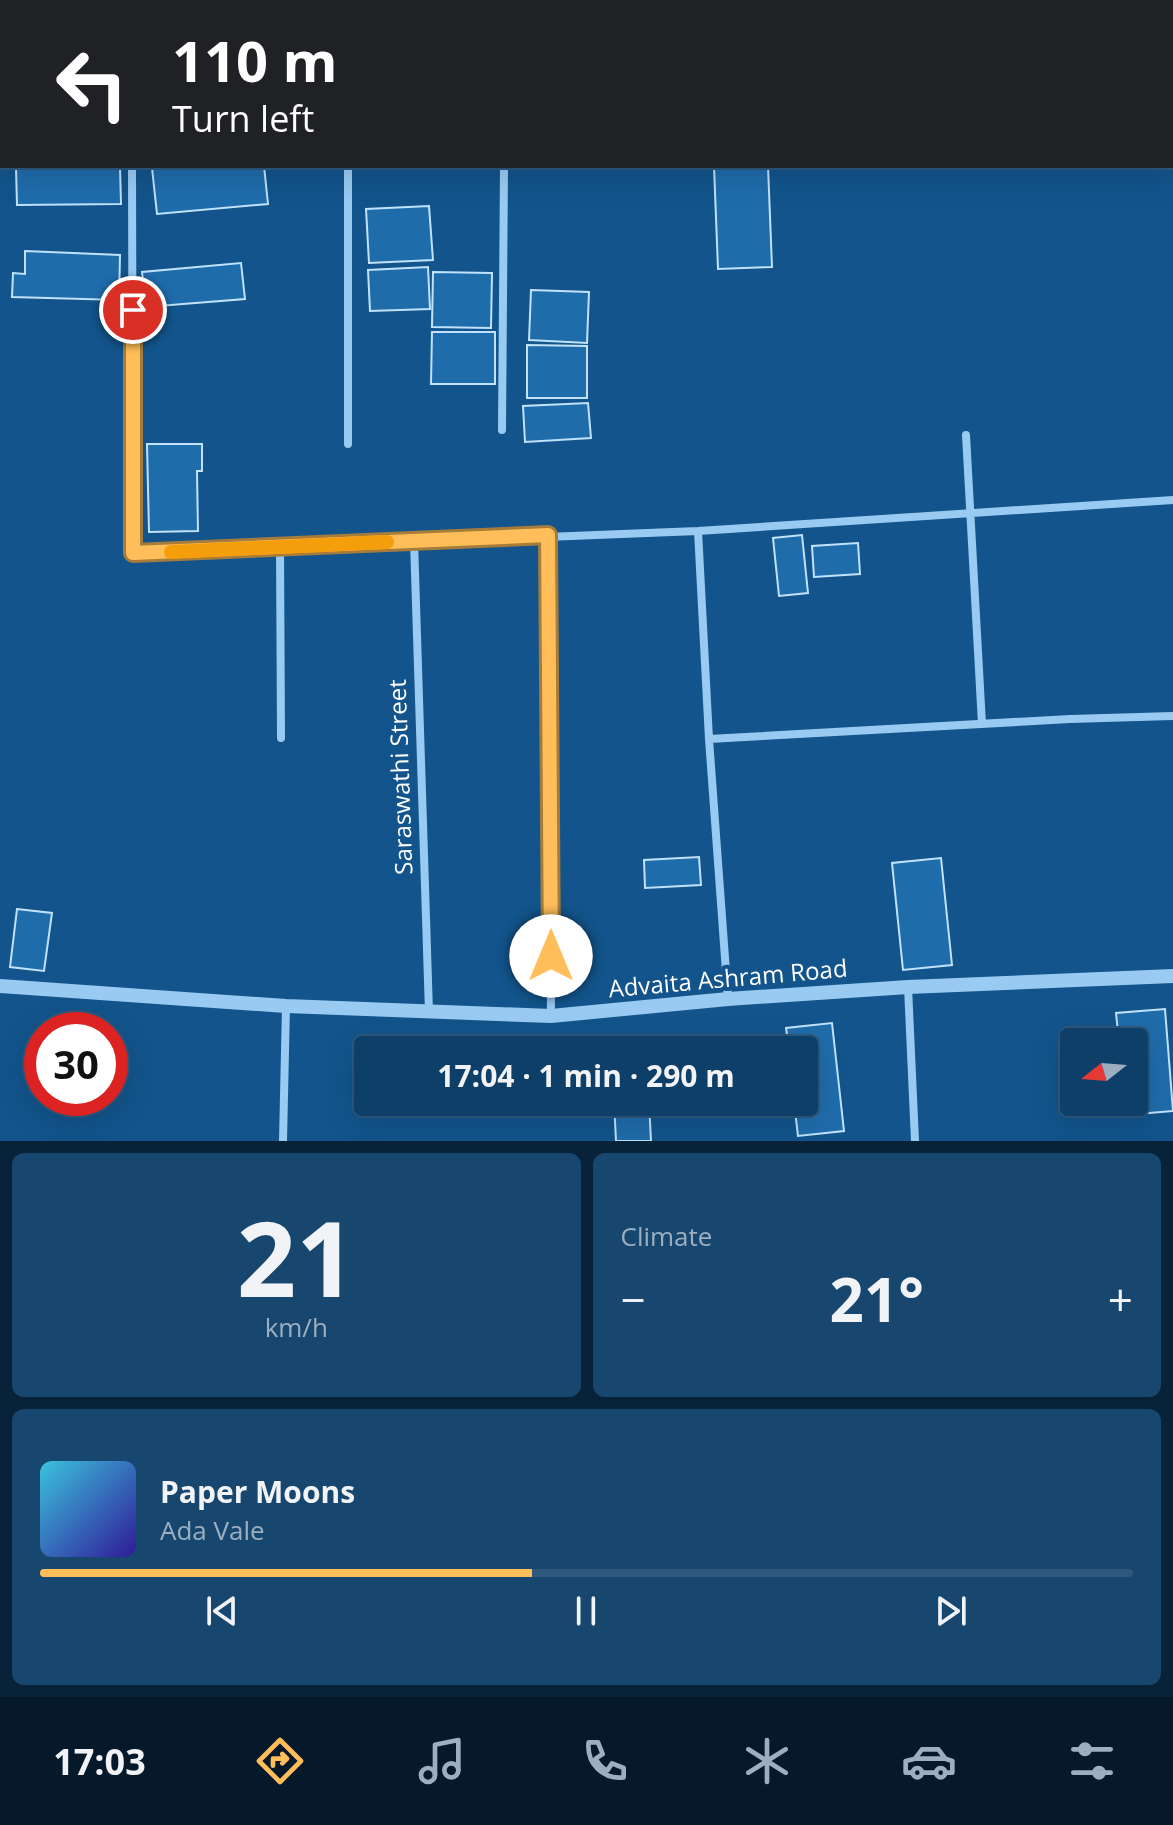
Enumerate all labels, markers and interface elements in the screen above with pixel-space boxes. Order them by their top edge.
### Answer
text: 110 m [172,22,338,98]
icon: left [40,32,144,136]
text: Turn left [172,94,314,143]
pin [99,276,167,344]
icon: arrive [111,288,155,332]
street label: Saraswathi Street [380,679,419,875]
position arrow [509,914,593,998]
street label: Advaita Ashram Road [607,951,849,1004]
speed limit sign: 30 [24,1012,128,1116]
north arrow [1060,1028,1148,1116]
map controls [1060,1028,1148,1116]
text: 17:04 · 1 min · 290 m [437,1055,735,1096]
text: 21 [237,1186,356,1327]
text: Climate [621,1218,712,1254]
text: 21° [830,1258,924,1340]
text: − [621,1269,646,1329]
text: + [1108,1269,1133,1329]
text: km/h [265,1309,328,1345]
text: Paper Moons [160,1471,355,1512]
text: Ada Vale [160,1512,265,1548]
icon: previous [200,1589,244,1633]
icon: pause [564,1589,608,1633]
icon: next [929,1589,973,1633]
icon: directions [252,1733,308,1789]
icon: music [414,1733,470,1789]
icon: phone [577,1733,633,1789]
icon: climate [739,1733,795,1789]
icon: car [901,1733,957,1789]
icon: filters [1064,1733,1120,1789]
text: 17:03 [53,1737,146,1786]

